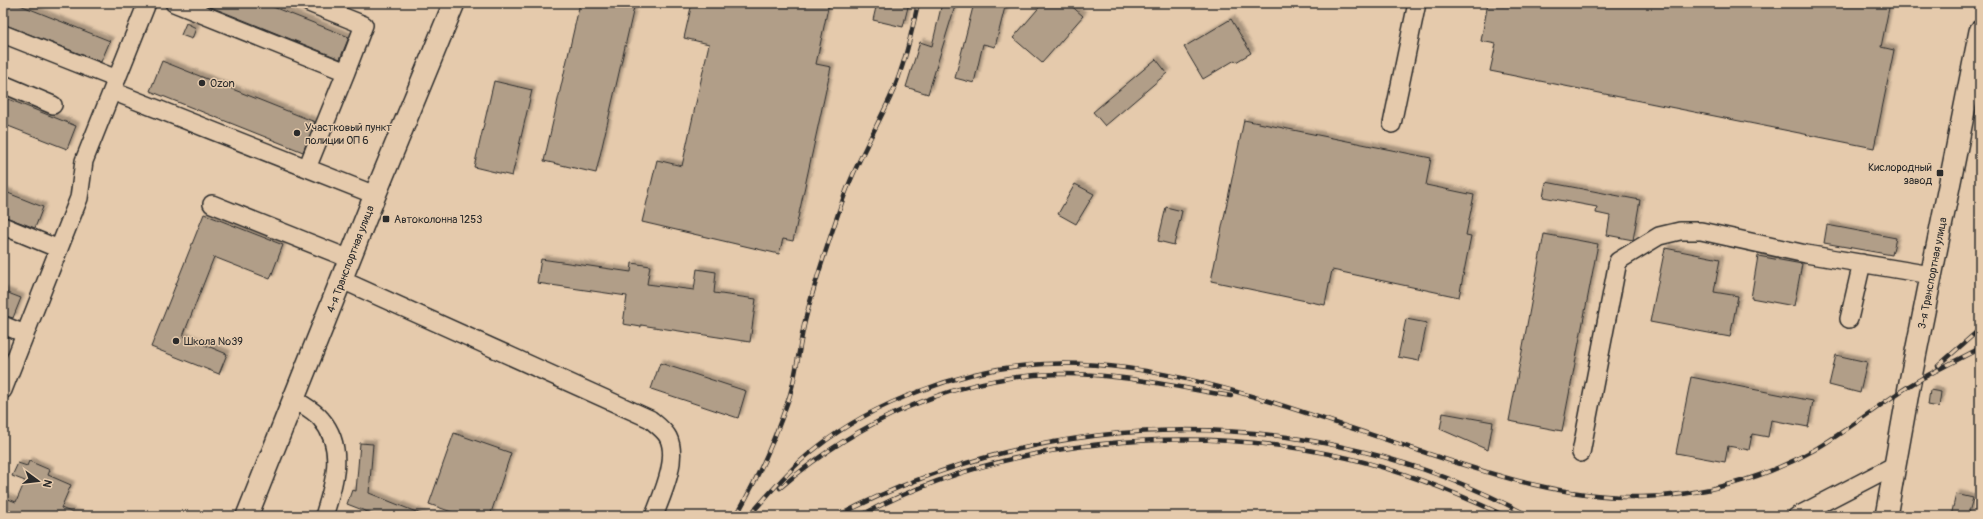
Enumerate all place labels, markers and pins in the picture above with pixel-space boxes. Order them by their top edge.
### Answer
place label: Ozon [210,77,235,90]
marker: Ozon [197,78,207,88]
place label: Участковый пункт полиции ОП 6 [305,121,392,147]
marker: Участковый пункт полиции ОП 6 [292,128,302,138]
place label: Кислородный завод [1868,161,1932,187]
marker: Кислородный завод [1935,168,1945,178]
place label: Автоколонна 1253 [394,213,482,226]
marker: Автоколонна 1253 [381,214,391,224]
place label: Школа №39 [184,335,243,348]
marker: Школа №39 [171,336,181,346]

